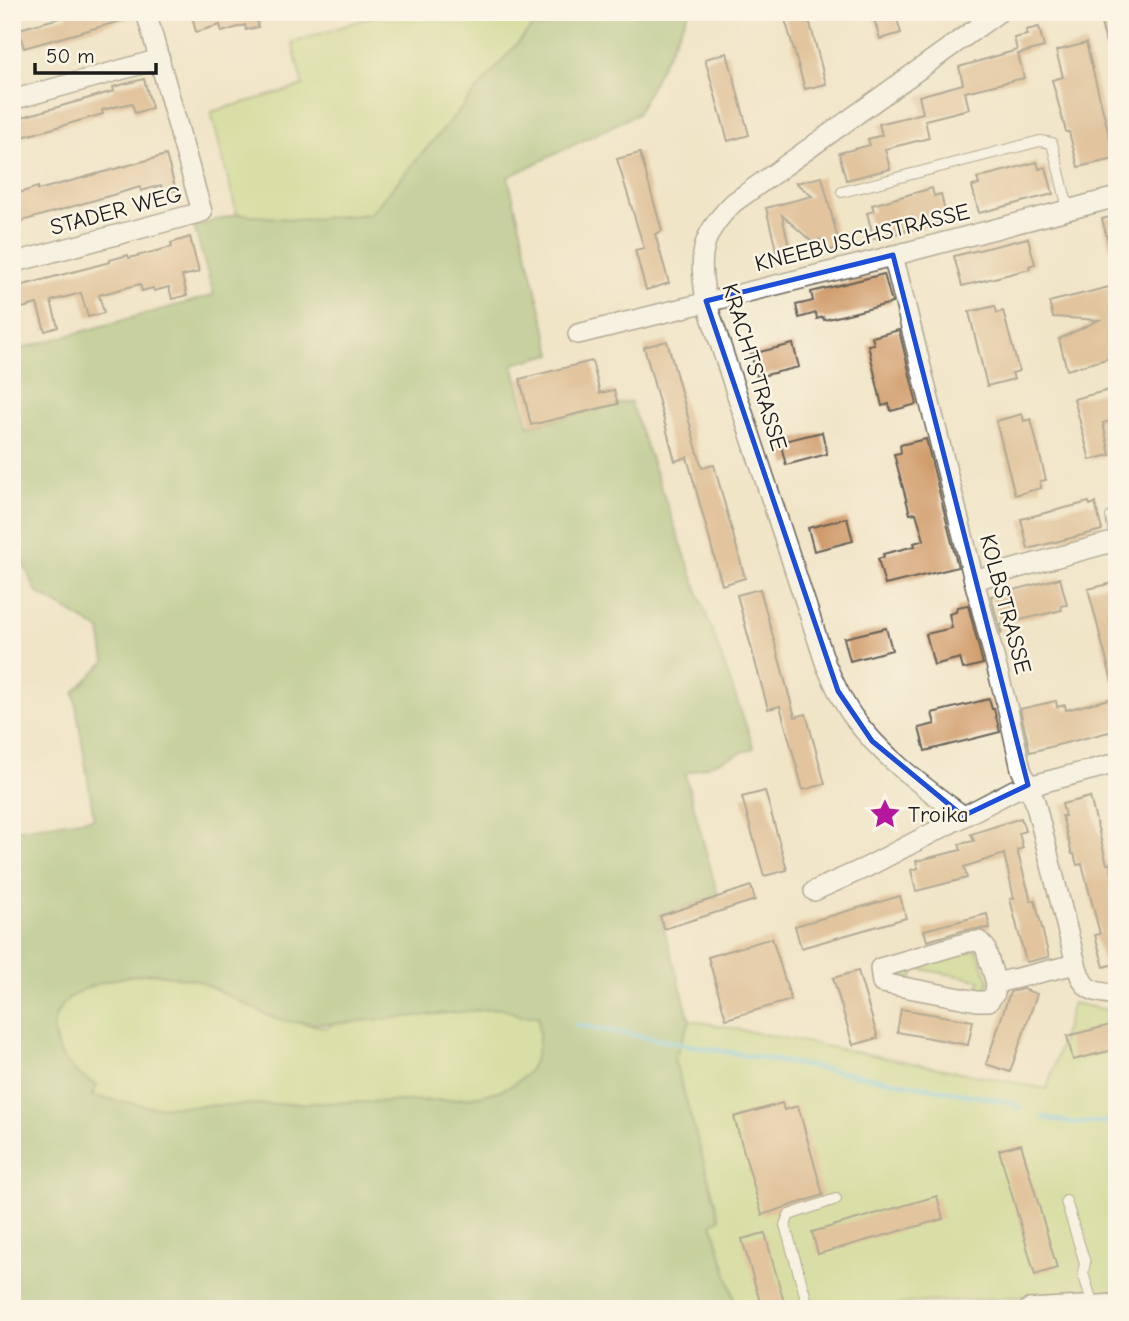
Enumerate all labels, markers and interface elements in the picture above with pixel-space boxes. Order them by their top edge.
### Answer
scale bar [35,32,156,76]
text: 50 m [46,44,95,68]
street label: STADER WEG [47,180,185,241]
street label: KNEEBUSCHSTRASSE [752,198,972,277]
street label: KRACHTSTRASSE [716,280,793,454]
street label: KOLBSTRASSE [974,531,1037,677]
place icon: Troika [868,797,902,831]
place label: Troika [908,801,969,828]

